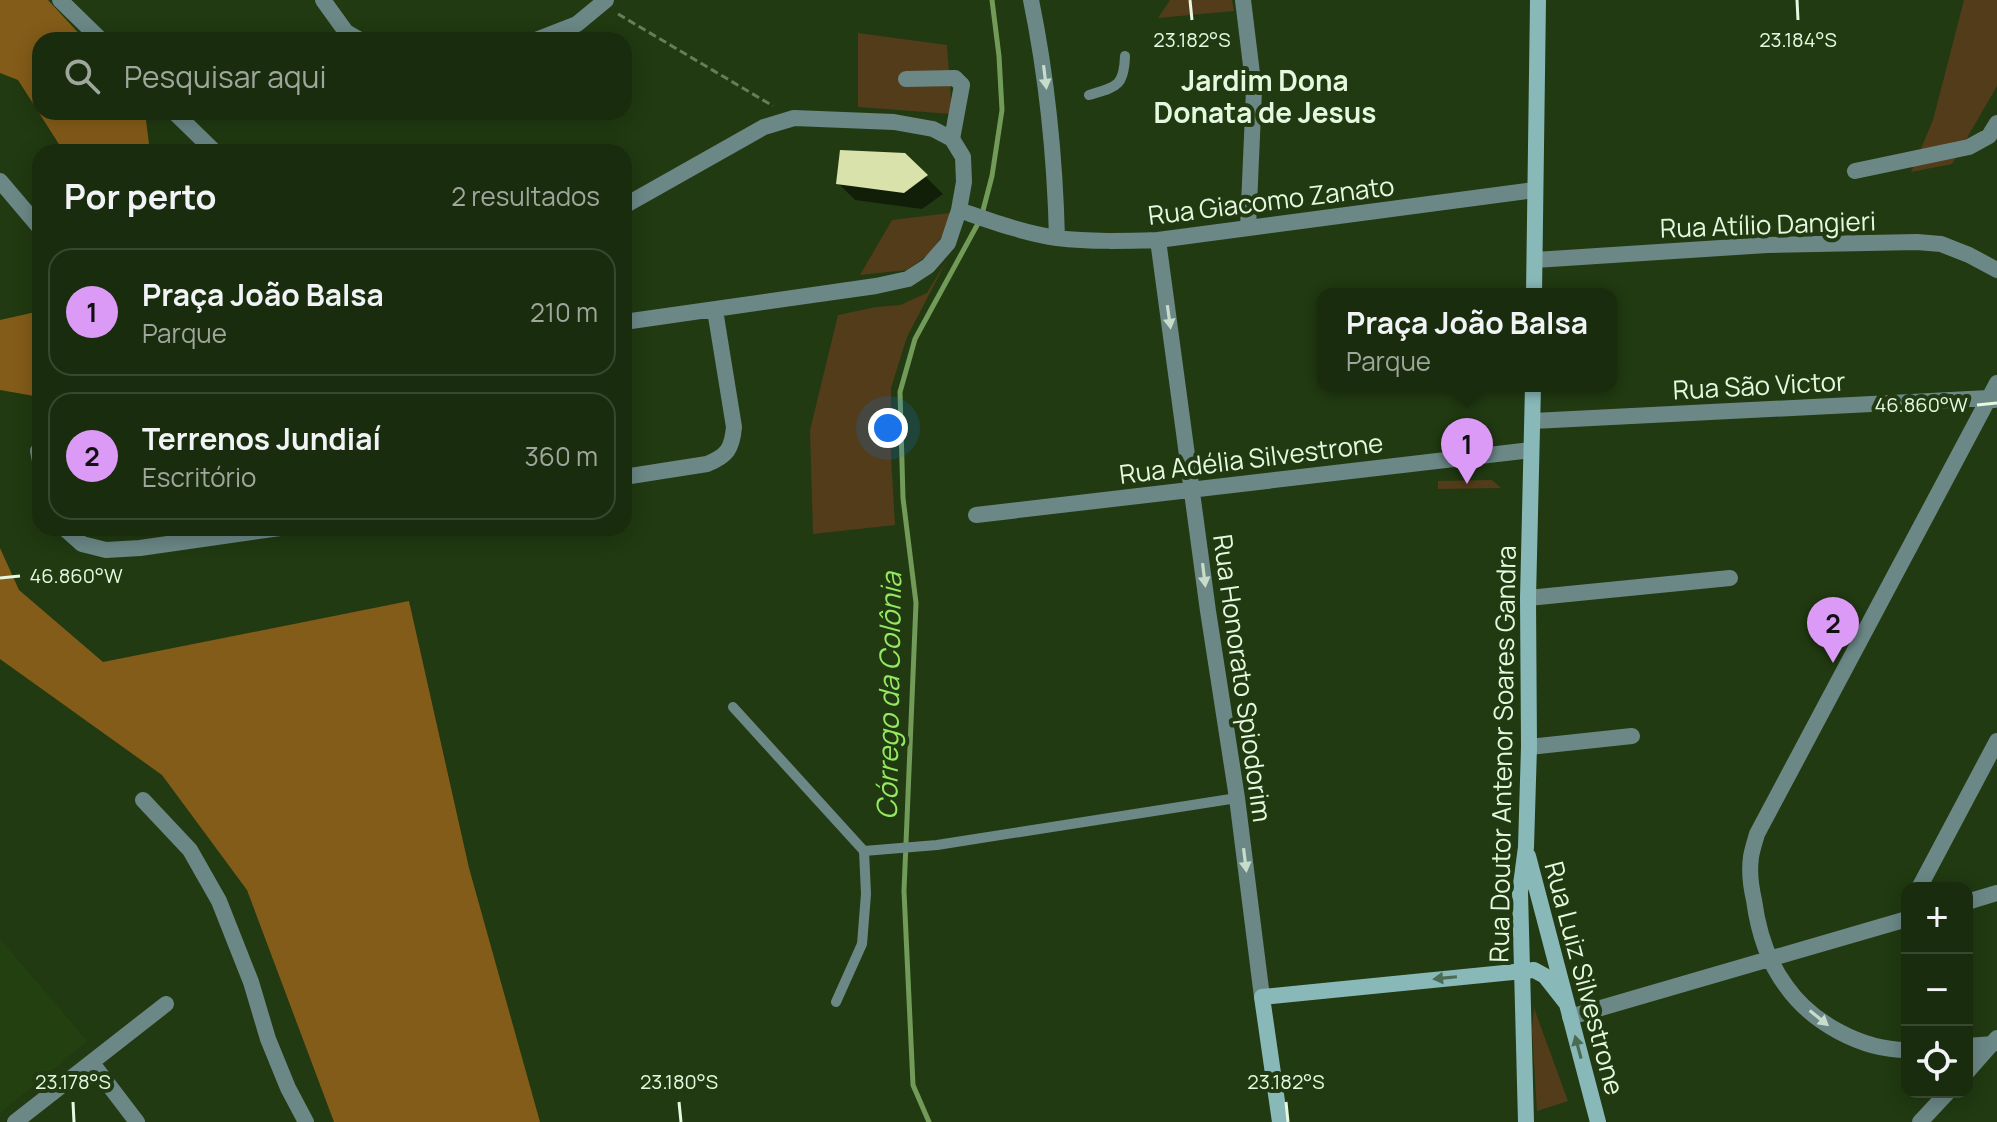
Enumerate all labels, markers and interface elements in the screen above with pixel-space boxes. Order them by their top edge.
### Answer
text: 23.182°S [1153,26,1231,53]
text: 23.184°S [1759,26,1837,53]
search box [32,32,632,120]
icon: search [60,54,104,98]
text: Pesquisar aqui [124,56,326,97]
district label: Jardim Dona Donata de Jesus [1154,61,1376,131]
one-way arrow [1038,65,1051,90]
street label: Rua Giacomo Zanato [1146,167,1396,233]
text: Por perto [64,173,217,219]
text: 2 resultados [451,178,600,214]
street label: Rua Atílio Dangieri [1659,202,1877,246]
text: Praça João Balsa [142,274,384,315]
popup [1317,288,1617,392]
text: 1 [86,294,98,330]
text: 210 m [530,294,598,330]
text: Praça João Balsa [1346,302,1588,343]
one-way arrow [1163,305,1176,330]
text: Parque [142,315,227,351]
text: Parque [1346,343,1431,379]
street label: Rua São Victor [1672,363,1846,407]
text: 46.860°W [1874,391,1968,418]
your location [868,408,908,448]
text: Terrenos Jundiaí [142,418,381,459]
pin: 1 [1441,418,1493,484]
street label: Rua Adélia Silvestrone [1117,424,1385,492]
text: 2 [84,438,100,474]
text: 360 m [524,438,598,474]
text: Escritório [142,459,256,495]
street label: Rua Honorato Spiodorim [1205,532,1281,824]
street label: Rua Doutor Antenor Soares Gandra [1480,545,1524,963]
text: 46.860°W [29,562,123,589]
one-way arrow [1198,563,1211,588]
water label: Córrego da Colônia [867,570,909,820]
pin: 2 [1807,597,1859,663]
one-way arrow [1239,848,1252,873]
street label: Rua Luiz Silvestrone [1537,857,1633,1099]
map controls [1901,882,1973,1098]
button: + [1901,882,1973,954]
button: − [1901,954,1973,1026]
one-way arrow [1432,972,1457,985]
one-way arrow [1809,1009,1829,1026]
button: locate [1901,1026,1973,1098]
one-way arrow [1571,1034,1583,1059]
text: 23.178°S [35,1068,111,1095]
text: 23.180°S [640,1068,718,1095]
text: 23.182°S [1247,1068,1325,1095]

